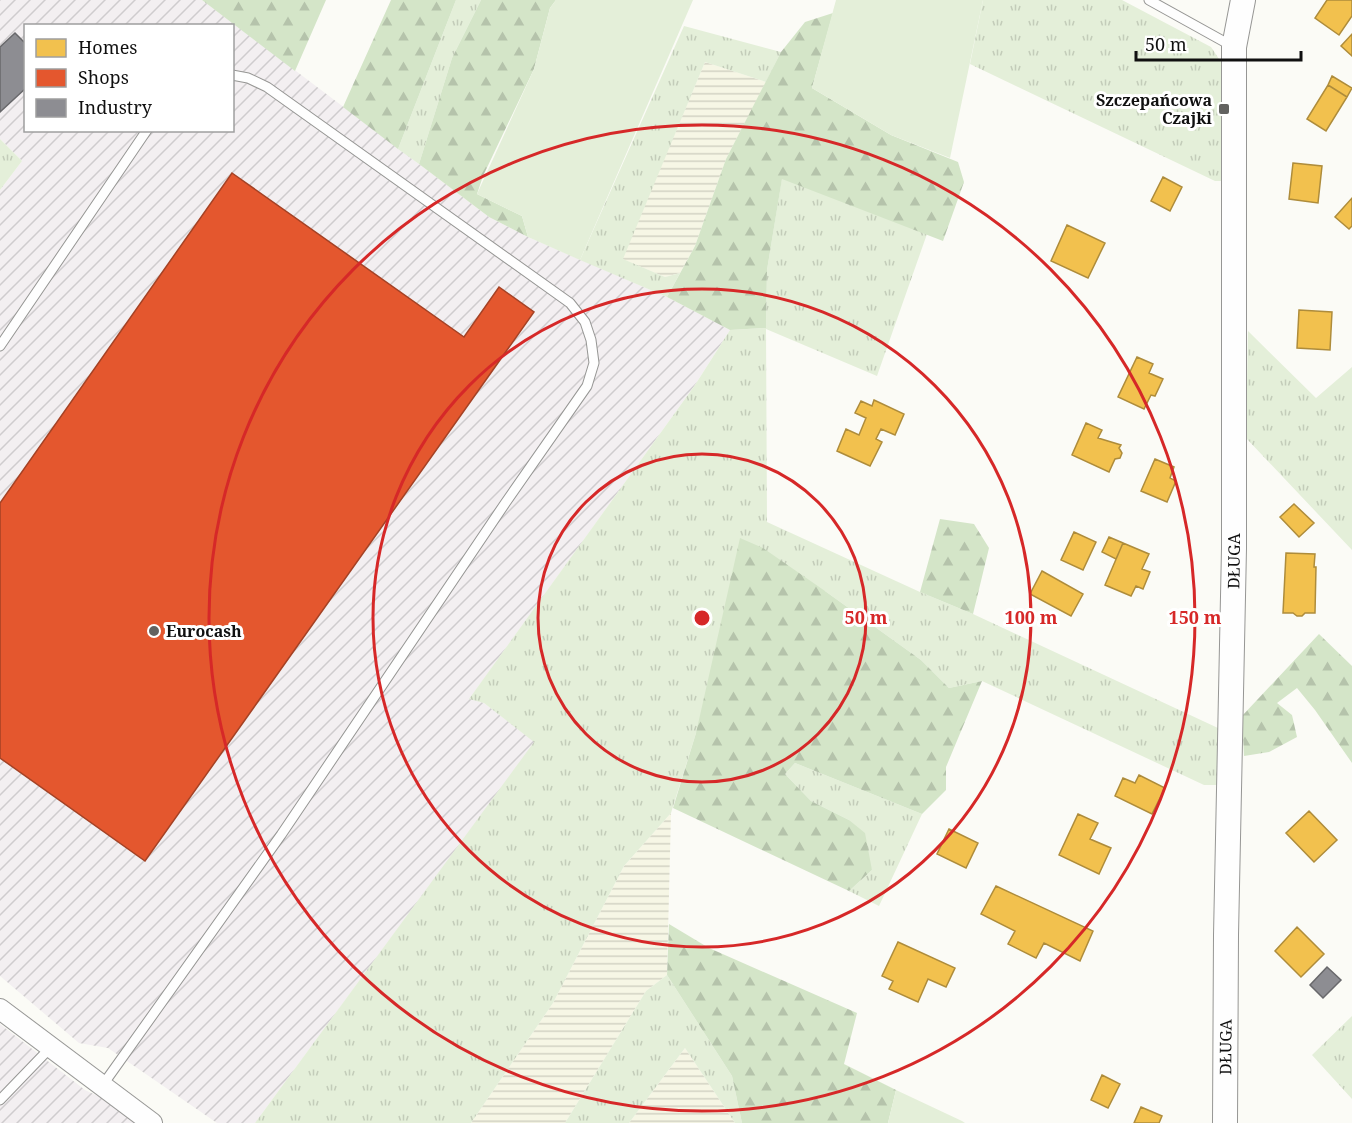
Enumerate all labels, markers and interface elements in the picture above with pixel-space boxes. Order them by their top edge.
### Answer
legend [24,24,234,132]
scale bar [1136,24,1301,62]
text: 50 m [1145,32,1187,56]
text: Homes [78,35,137,59]
text: Shops [78,65,129,89]
place label: Szczepańcowa Czajki [1096,89,1212,129]
text: Industry [78,95,153,119]
marker: Szczepańcowa Czajki [1217,102,1231,116]
street label: DŁUGA [1222,532,1245,589]
text: 50 m [845,605,888,629]
text: 100 m [1005,605,1058,629]
text: 150 m [1169,605,1222,629]
centre of rings [692,608,712,628]
place label: Eurocash [166,620,242,642]
marker: Eurocash [147,624,161,638]
street label: DŁUGA [1214,1018,1237,1075]

